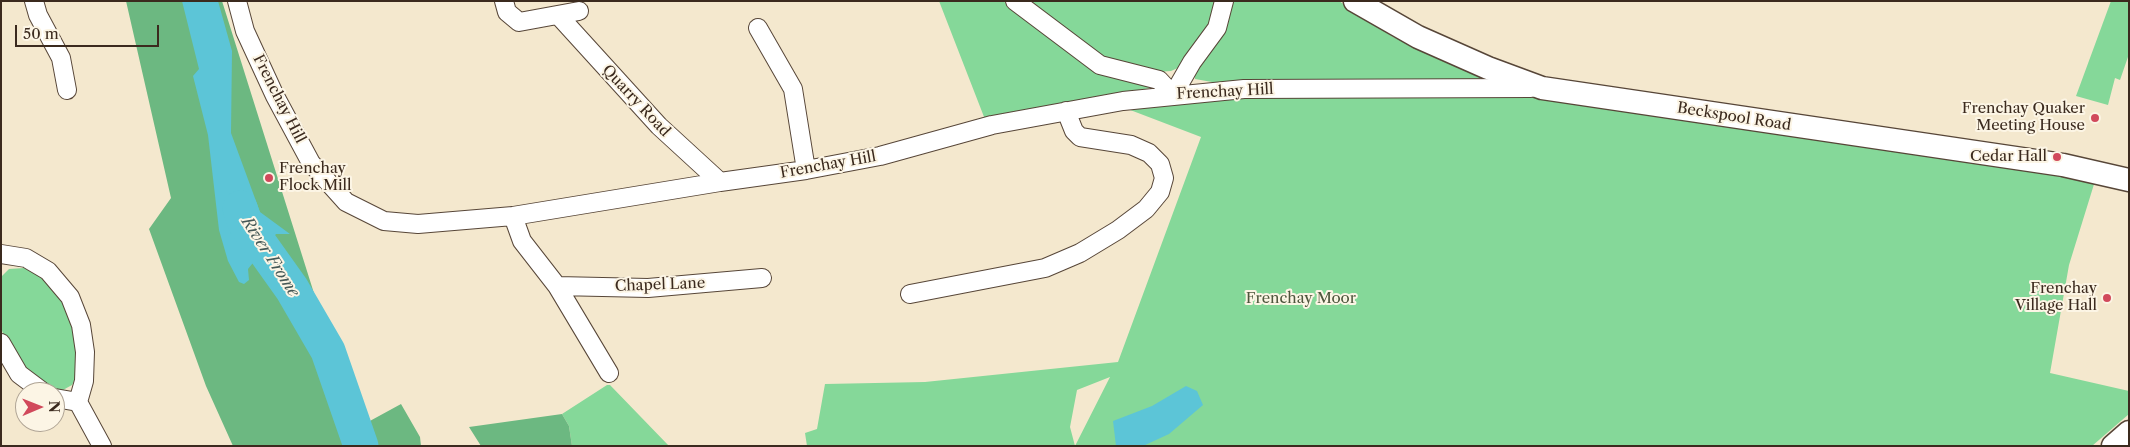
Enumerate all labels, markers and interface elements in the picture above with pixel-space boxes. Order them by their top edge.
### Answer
scale bar [18,15,161,47]
text: 50 m [23,24,59,43]
street label: Frenchay Hill [249,52,309,146]
street label: Quarry Road [598,61,674,141]
street label: Frenchay Hill [1176,80,1274,104]
street label: Beckspool Road [1676,99,1792,135]
place label: Frenchay Quaker Meeting House [1962,100,2085,135]
marker: Frenchay Quaker Meeting House [2089,112,2101,124]
street label: Frenchay Hill [779,148,877,182]
place label: Cedar Hall [1970,148,2047,166]
marker: Cedar Hall [2051,151,2063,163]
place label: Frenchay Flock Mill [279,160,352,195]
marker: Frenchay Flock Mill [263,172,275,184]
water label: River Frome [237,213,303,301]
street label: Chapel Lane [614,274,706,296]
place label: Frenchay Village Hall [2015,280,2097,315]
park label: Frenchay Moor [1246,290,1356,308]
marker: Frenchay Village Hall [2101,292,2113,304]
north arrow [15,382,65,432]
text: N [45,401,63,413]

